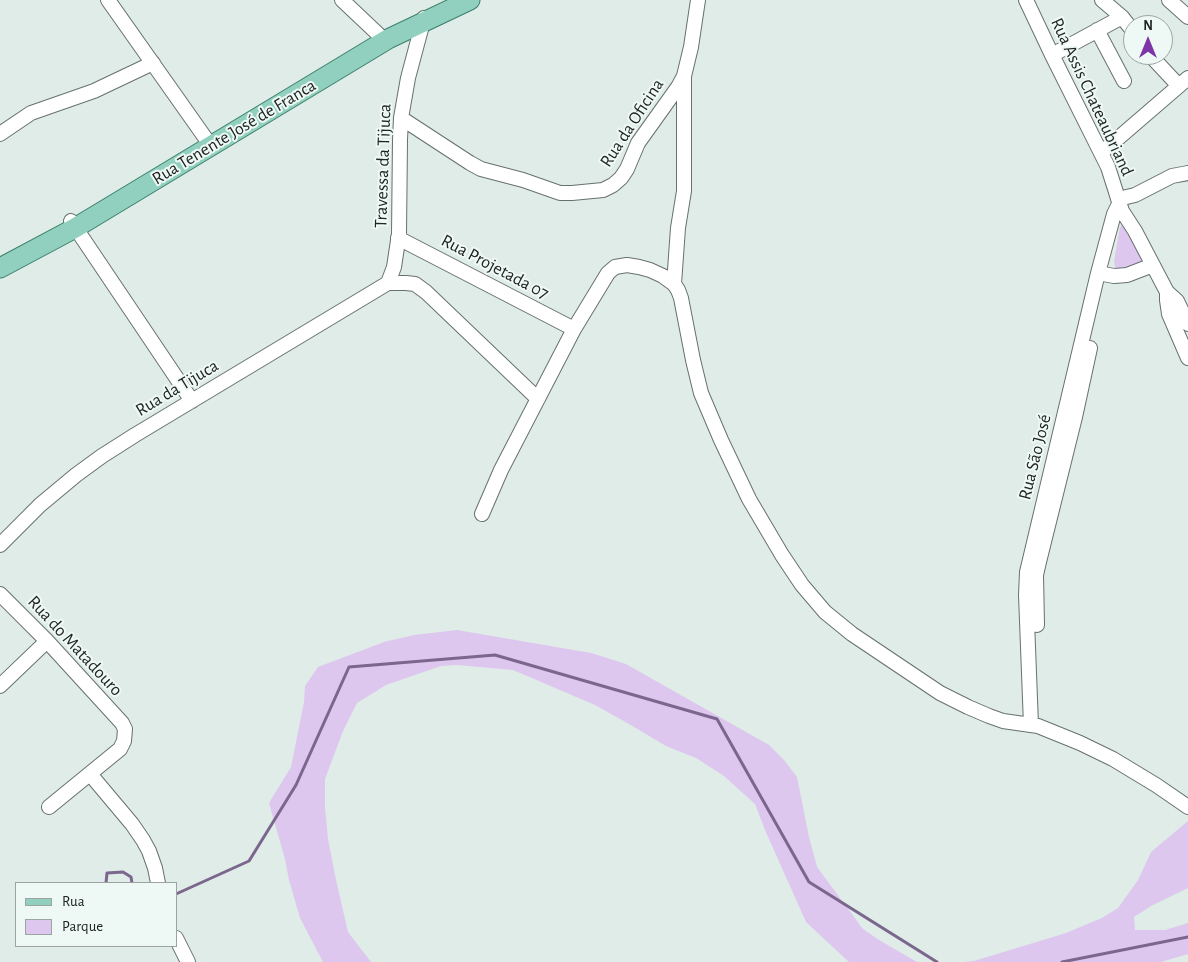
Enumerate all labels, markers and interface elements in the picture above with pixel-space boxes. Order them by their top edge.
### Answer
street label: Rua Assis Chateaubriand [1046,14,1138,180]
north arrow [1123,15,1173,65]
text: N [1143,19,1153,33]
street label: Rua Tenente José de Franca [148,74,320,190]
street label: Rua da Oficina [595,75,669,171]
street label: Travessa da Tijuca [370,103,396,229]
street label: Rua Projetada 07 [438,230,552,304]
street label: Rua da Tijuca [132,355,222,421]
street label: Rua São José [1014,412,1056,502]
street label: Rua do Matadouro [23,591,127,701]
legend [15,882,178,947]
text: Rua [62,894,85,909]
text: Parque [62,919,103,934]

